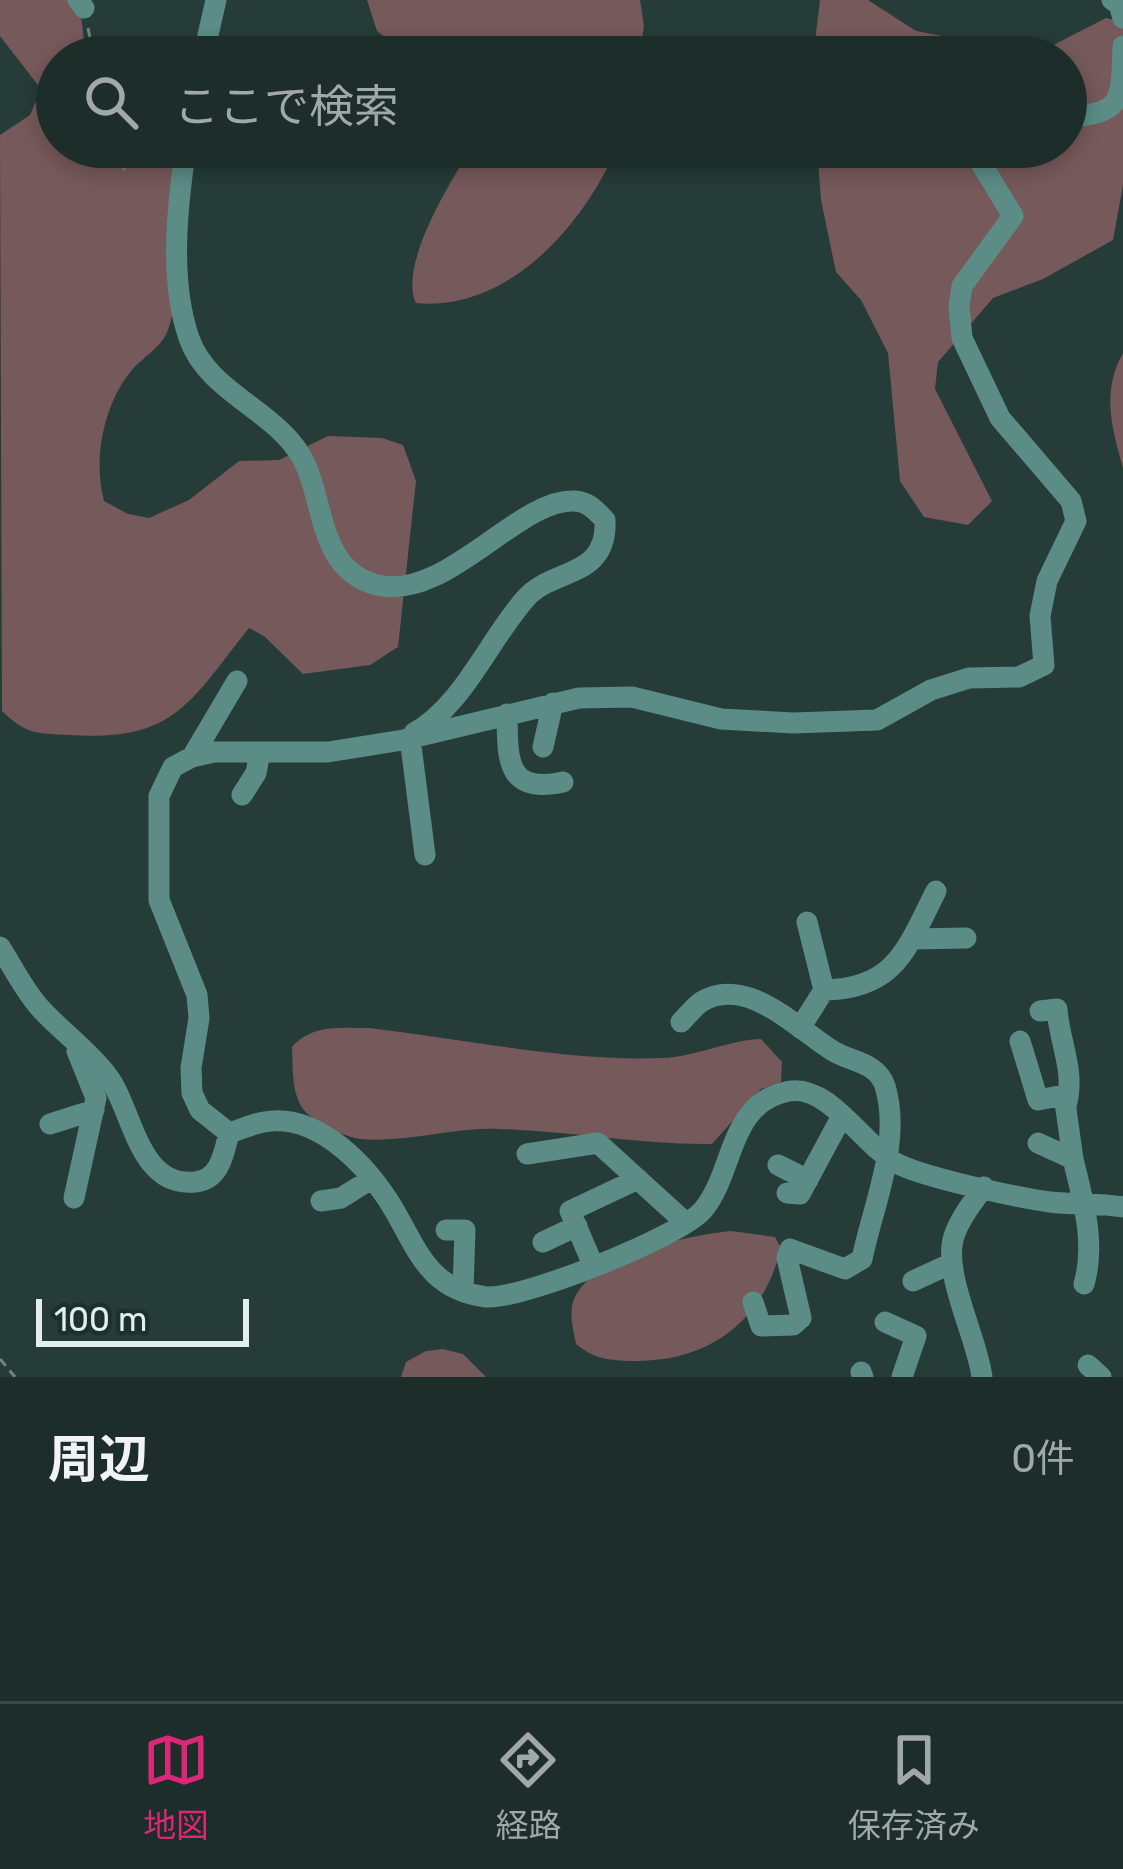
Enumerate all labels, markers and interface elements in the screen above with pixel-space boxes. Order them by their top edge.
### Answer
search box [36,36,1087,168]
icon: search [78,69,144,135]
text: ここで検索 [174,80,399,133]
scale bar [36,1293,249,1346]
text: 100 m [54,1300,147,1339]
text: 周辺 [48,1429,150,1490]
text: 0件 [1011,1436,1075,1482]
tab: 地図 [143,1727,209,1847]
tab: 経路 [495,1727,561,1847]
tab: 保存済み [848,1727,980,1847]

